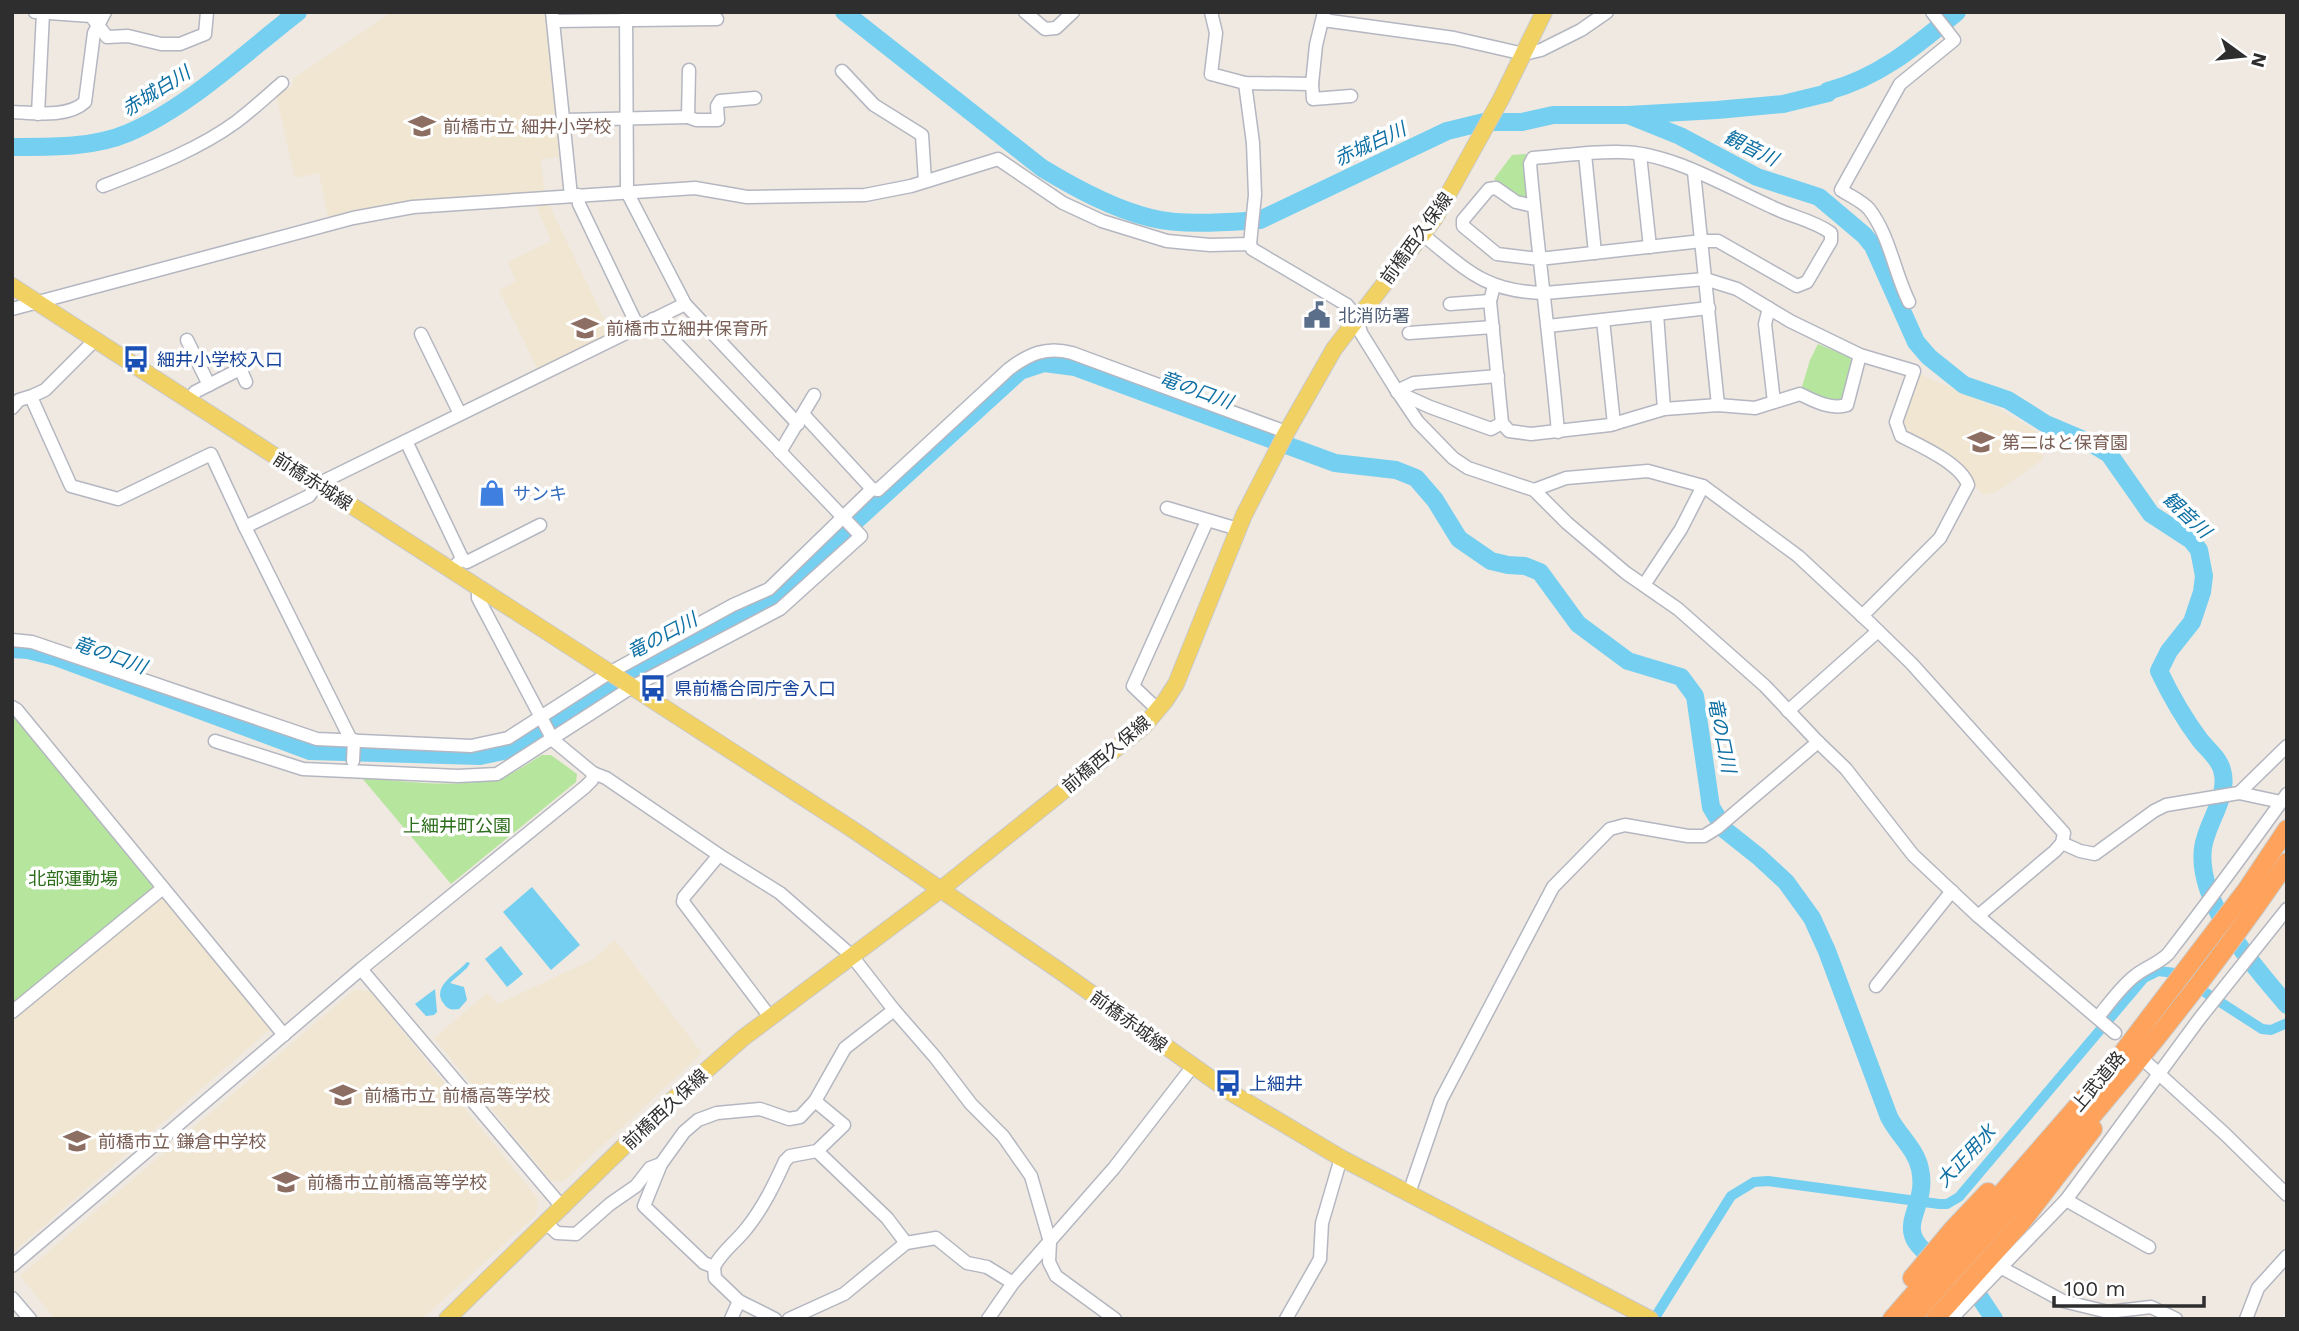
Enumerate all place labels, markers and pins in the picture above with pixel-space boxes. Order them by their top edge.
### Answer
school or university icon: 前橋市立 細井小学校 [407,111,437,141]
place label: 前橋市立 細井小学校 [443,116,611,137]
public building icon: 北消防署 [1302,300,1332,330]
place label: 北消防署 [1338,305,1410,326]
school or university icon: 前橋市立細井保育所 [570,313,600,343]
place label: 前橋市立細井保育所 [606,318,768,339]
bus stop icon: 細井小学校入口 [121,344,151,374]
place label: 細井小学校入口 [157,349,283,370]
school or university icon: 第二はと保育園 [1966,427,1996,457]
place label: 第二はと保育園 [2002,432,2128,453]
shop icon: サンキ [477,478,507,508]
place label: サンキ [513,483,567,504]
bus stop icon: 県前橋合同庁舎入口 [638,673,668,703]
place label: 県前橋合同庁舎入口 [674,678,836,699]
bus stop icon: 上細井 [1213,1068,1243,1098]
place label: 上細井 [1249,1073,1303,1094]
school or university icon: 前橋市立 前橋高等学校 [328,1080,358,1110]
place label: 前橋市立 前橋高等学校 [364,1085,550,1106]
school or university icon: 前橋市立 鎌倉中学校 [62,1126,92,1156]
place label: 前橋市立 鎌倉中学校 [98,1131,266,1152]
school or university icon: 前橋市立前橋高等学校 [271,1167,301,1197]
place label: 前橋市立前橋高等学校 [307,1172,487,1193]

